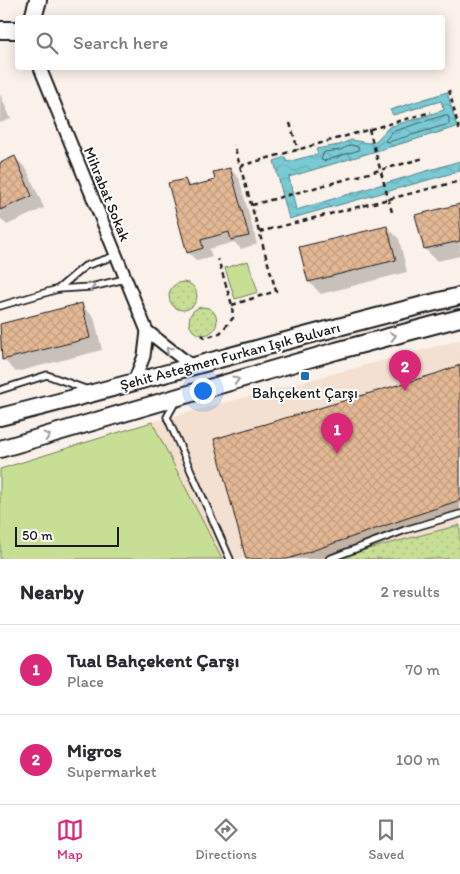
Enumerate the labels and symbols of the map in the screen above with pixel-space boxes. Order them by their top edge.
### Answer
street label: Mihrabat Sokak [80,144,134,244]
one-way arrow [87,282,96,292]
street label: Şehit Asteğmen Furkan Işık Bulvarı [118,318,342,394]
one-way arrow [388,331,397,342]
one-way arrow [166,347,175,356]
pin: 2 [389,350,421,391]
marker: Bahçekent Çarşı [299,370,311,382]
one-way arrow [232,375,240,385]
your location [190,378,216,404]
place label: Bahçekent Çarşı [252,384,358,402]
pin: 1 [321,413,353,454]
one-way arrow [43,431,52,442]
scale bar [15,524,119,547]

